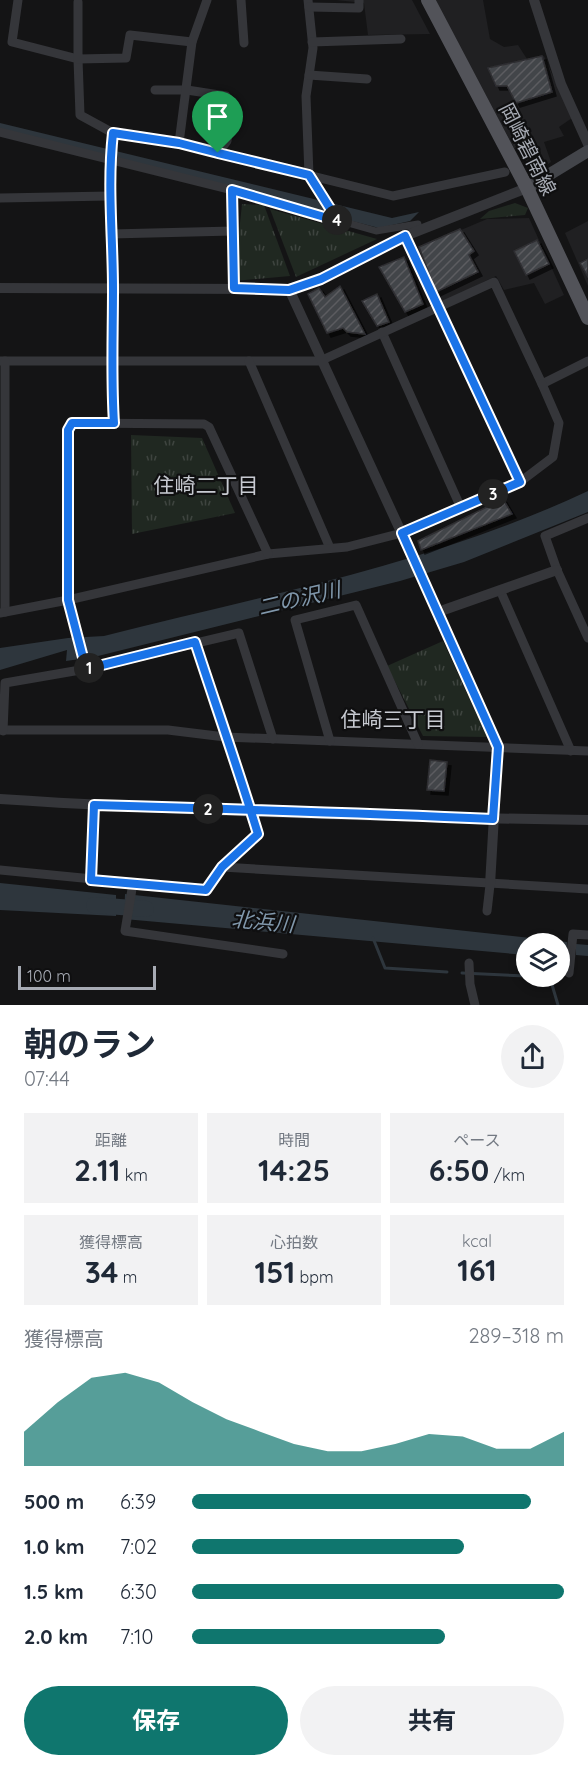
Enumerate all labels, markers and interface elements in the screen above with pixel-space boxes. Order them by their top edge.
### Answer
pin [192,91,243,153]
street label: 岡崎碧南線 [494,99,562,199]
icon: arrive [201,100,234,133]
pin: 4 [322,205,352,235]
text: 4 [332,210,342,230]
district label: 住崎二丁目 [154,472,259,498]
pin: 3 [478,479,508,509]
text: 3 [489,484,497,504]
water label: 二の沢川 [255,575,345,620]
pin: 1 [74,653,104,683]
text: 1 [86,658,92,678]
district label: 住崎三丁目 [341,706,446,732]
pin: 2 [193,794,223,824]
text: 2 [203,799,213,819]
water label: 北浜川 [230,905,298,937]
map controls [516,933,570,987]
button: layers [516,933,570,987]
scale bar [18,963,156,990]
text: 100 m [27,966,71,986]
text: 朝のラン [24,1023,156,1064]
button: share [501,1025,564,1088]
text: 07:44 [24,1066,70,1091]
text: 距離 [95,1130,127,1150]
text: 時間 [278,1130,310,1150]
text: ペース [453,1130,501,1150]
text: 2.11 [74,1151,120,1189]
text: 14:25 [258,1151,330,1189]
text: 6:50 [429,1151,489,1189]
text: km [120,1165,148,1185]
text: /km [489,1165,525,1185]
text: kcal [462,1231,492,1251]
text: 獲得標高 [79,1232,143,1252]
text: 心拍数 [270,1232,318,1252]
text: 161 [457,1251,497,1289]
text: 34 [85,1253,118,1291]
text: 151 [255,1253,295,1291]
text: m [118,1267,137,1287]
text: bpm [295,1267,333,1287]
text: 289–318 m [468,1323,564,1348]
text: 獲得標高 [24,1326,104,1351]
text: 500 m [24,1489,84,1514]
text: 6:39 [120,1489,156,1514]
text: 1.0 km [24,1534,84,1559]
text: 7:02 [120,1534,157,1559]
text: 1.5 km [24,1579,84,1604]
text: 6:30 [120,1579,157,1604]
text: 2.0 km [24,1624,88,1649]
text: 7:10 [120,1624,153,1649]
button: 保存 [24,1686,288,1755]
button: 共有 [300,1686,564,1755]

